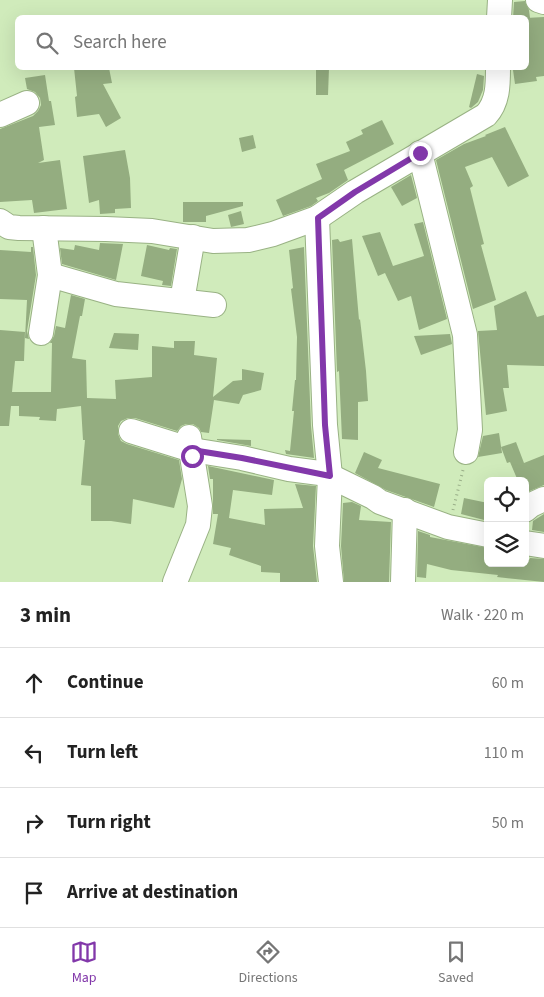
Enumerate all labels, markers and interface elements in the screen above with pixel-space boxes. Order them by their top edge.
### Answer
search box [15,15,529,70]
icon: search [33,29,61,57]
text: Search here [73,29,167,56]
route end [409,142,432,165]
route start [181,445,204,468]
map controls [484,477,529,567]
button: locate [484,477,529,522]
button: layers [484,522,529,567]
text: 3 min [20,600,71,630]
text: Walk · 220 m [441,604,524,626]
icon: ahead [20,669,48,697]
text: Continue [67,669,144,696]
text: 60 m [492,672,524,694]
icon: left [20,739,48,767]
text: Turn left [67,739,138,766]
text: 110 m [484,742,524,764]
icon: right [20,809,48,837]
text: Turn right [67,809,151,836]
text: 50 m [492,812,524,834]
icon: arrive [20,879,48,907]
text: Arrive at destination [67,879,238,906]
tab: Map [70,938,98,988]
tab: Directions [238,938,298,988]
tab: Saved [438,938,474,988]

